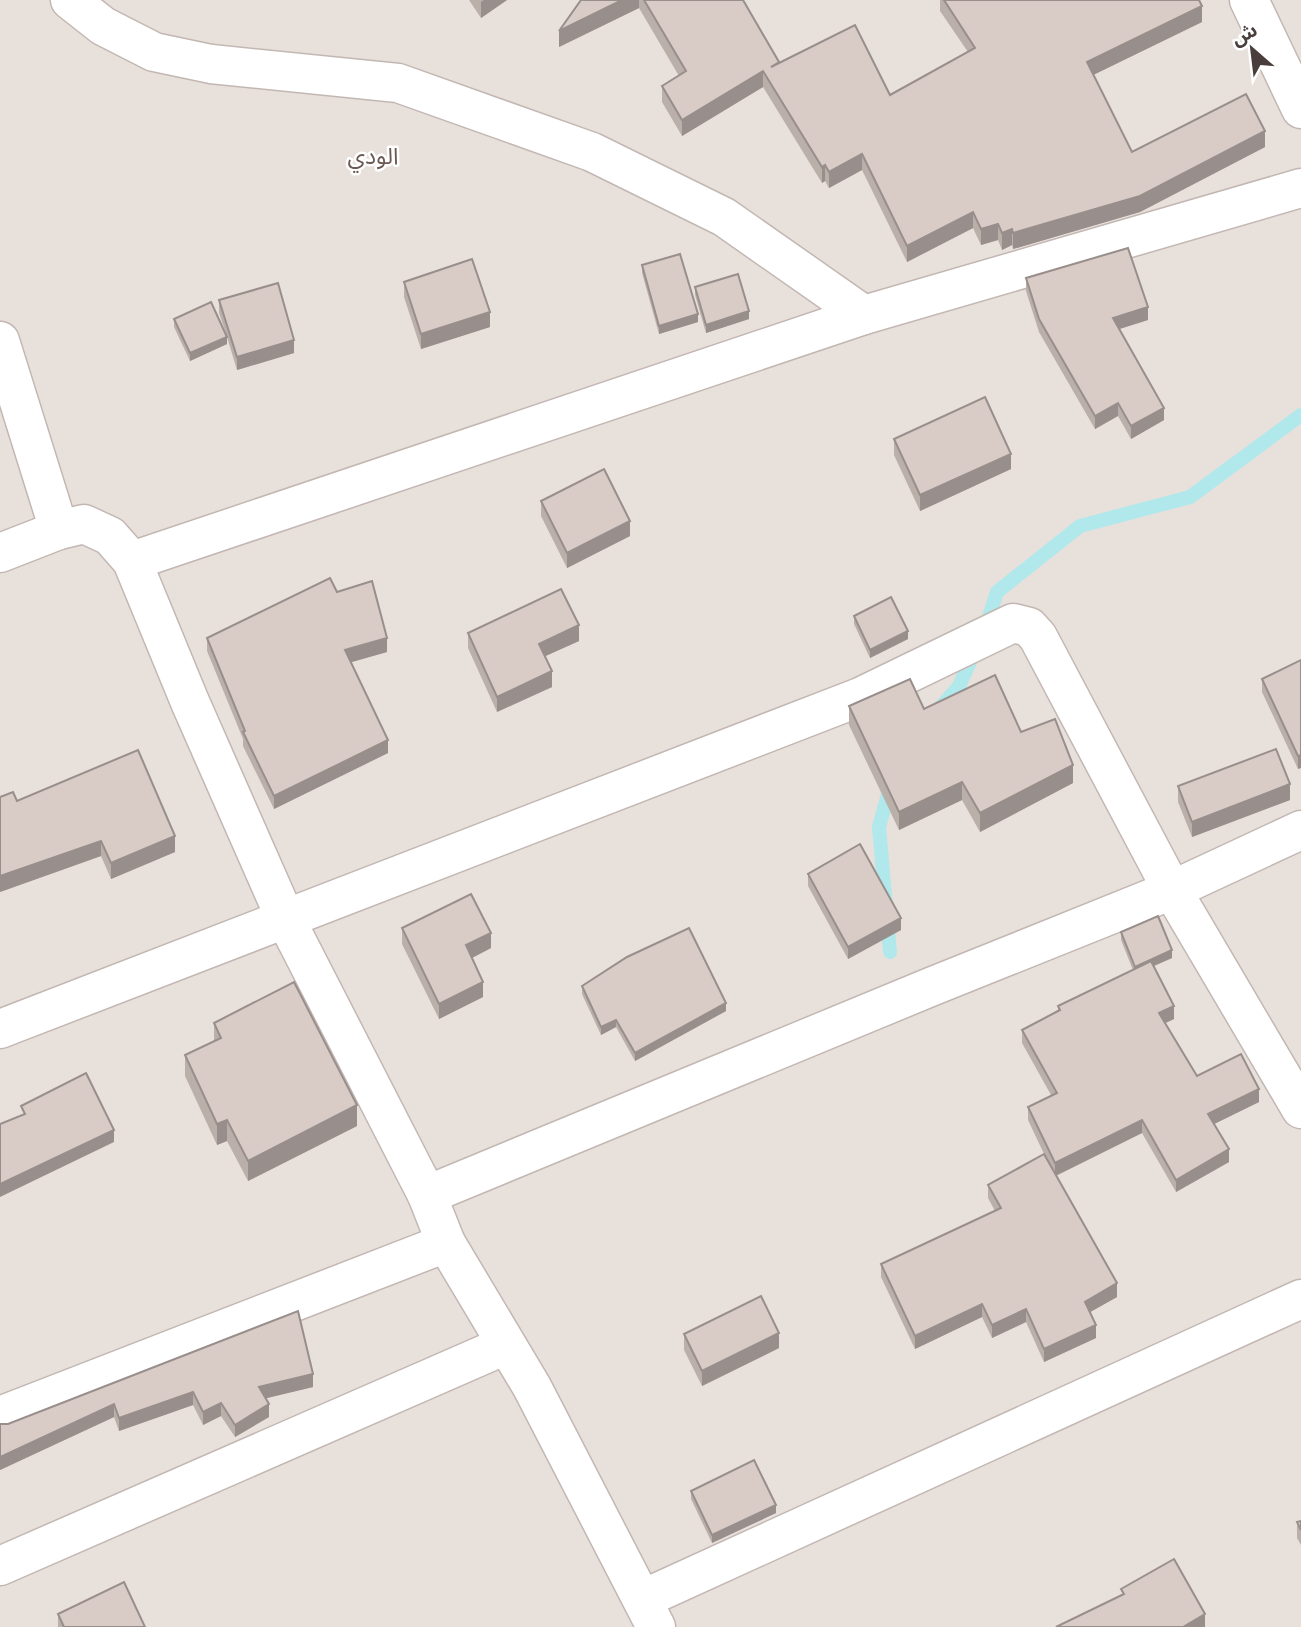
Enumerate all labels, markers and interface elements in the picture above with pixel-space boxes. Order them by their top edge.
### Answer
north arrow [1217,14,1287,84]
text: ش [1226,16,1262,52]
district label: الودي [348,140,398,173]

